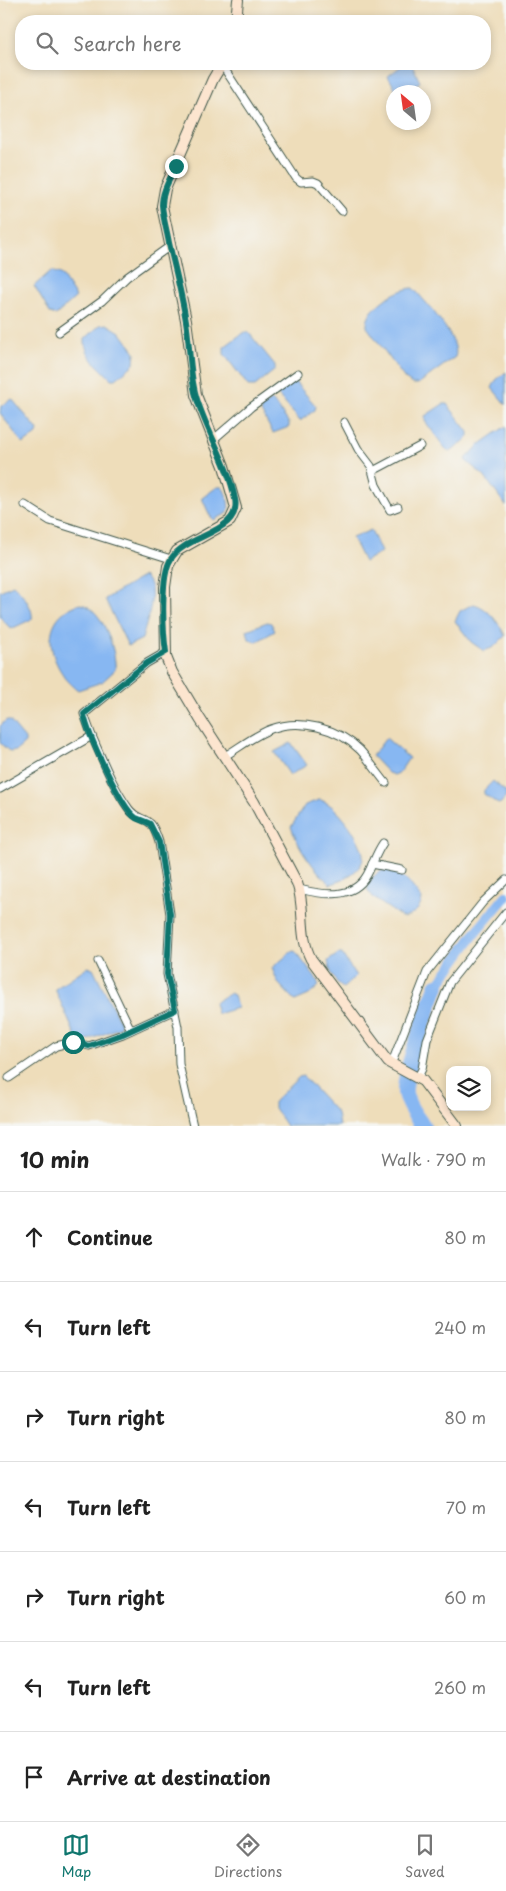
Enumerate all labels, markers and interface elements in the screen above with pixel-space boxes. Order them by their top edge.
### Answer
search box [15,15,491,70]
icon: search [33,29,61,57]
text: Search here [73,29,182,57]
north arrow [386,85,431,130]
route end [165,155,188,178]
route start [62,1031,85,1054]
map controls [446,1066,491,1111]
button: layers [446,1066,491,1111]
text: 10 min [20,1143,90,1175]
text: Walk · 790 m [381,1147,486,1171]
icon: ahead [20,1223,48,1251]
text: Continue [67,1223,153,1251]
text: 80 m [444,1225,486,1249]
icon: left [20,1313,48,1341]
text: Turn left [67,1313,151,1341]
text: 240 m [434,1315,486,1339]
icon: right [20,1403,48,1431]
text: Turn right [67,1403,165,1431]
text: 80 m [444,1405,486,1429]
icon: left [20,1493,48,1521]
text: Turn left [67,1493,151,1521]
text: 70 m [446,1495,486,1519]
icon: right [20,1583,48,1611]
text: Turn right [67,1583,165,1611]
text: 60 m [444,1585,486,1609]
icon: left [20,1673,48,1701]
text: Turn left [67,1673,151,1701]
text: 260 m [434,1675,486,1699]
icon: arrive [20,1763,48,1791]
text: Arrive at destination [67,1763,271,1791]
tab: Map [61,1831,91,1882]
tab: Directions [214,1831,282,1882]
tab: Saved [405,1831,445,1882]

